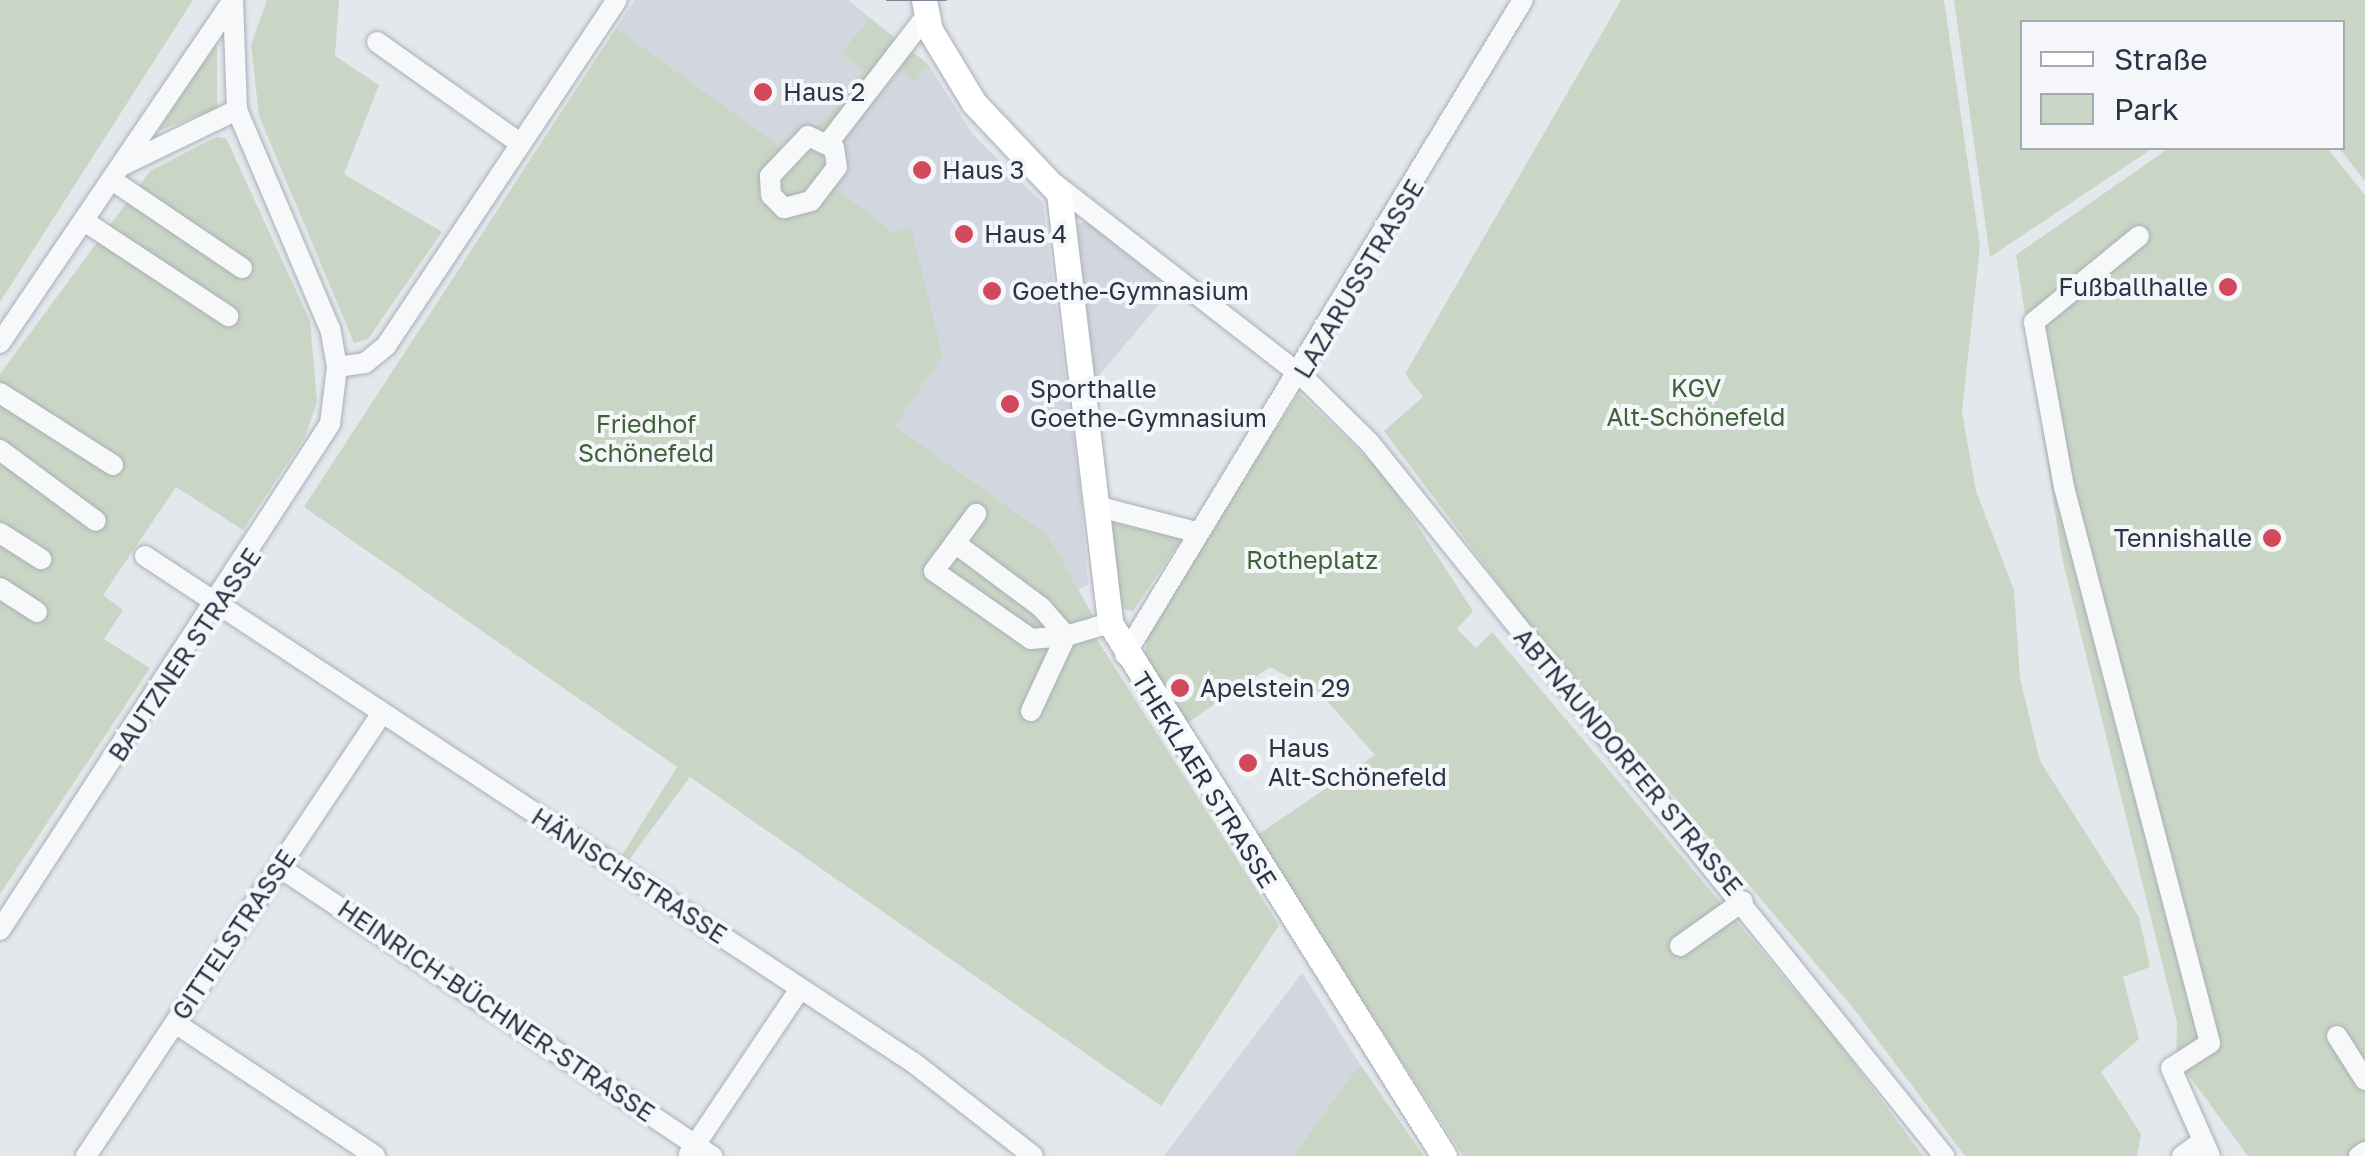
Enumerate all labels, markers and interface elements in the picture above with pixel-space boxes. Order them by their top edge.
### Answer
legend [2020,20,2345,150]
text: Straße [2114,41,2208,77]
place label: Haus 2 [783,77,865,107]
marker: Haus 2 [752,81,774,103]
text: Park [2114,91,2179,127]
place label: Haus 3 [942,155,1024,185]
marker: Haus 3 [911,159,933,181]
street label: LAZARUSSTRASSE [1288,174,1430,384]
place label: Haus 4 [984,219,1067,249]
marker: Haus 4 [953,223,975,245]
place label: Fußballhalle [2058,272,2208,302]
place label: Goethe-Gymnasium [1012,276,1249,306]
marker: Fußballhalle [2217,276,2239,298]
marker: Goethe-Gymnasium [981,280,1003,302]
park label: KGV Alt-Schönefeld [1607,374,1785,433]
place label: Sporthalle Goethe-Gymnasium [1030,375,1267,434]
marker: Sporthalle Goethe-Gymnasium [999,393,1021,415]
park label: Friedhof Schönefeld [578,410,714,469]
place label: Tennishalle [2114,523,2252,553]
marker: Tennishalle [2261,527,2283,549]
street label: BAUTZNER STRASSE [103,543,267,767]
park label: Rotheplatz [1246,545,1378,575]
street label: ABTNAUNDORFER STRASSE [1508,622,1748,902]
street label: THEKLAER STRASSE [1125,666,1283,894]
place label: Apelstein 29 [1200,673,1350,703]
marker: Apelstein 29 [1169,677,1191,699]
place label: Haus Alt-Schönefeld [1268,734,1447,793]
marker: Haus Alt-Schönefeld [1237,752,1259,774]
street label: HÄNISCHSTRASSE [526,802,732,950]
street label: GITTELSTRASSE [166,844,302,1026]
street label: HEINRICH-BÜCHNER-STRASSE [332,894,660,1128]

